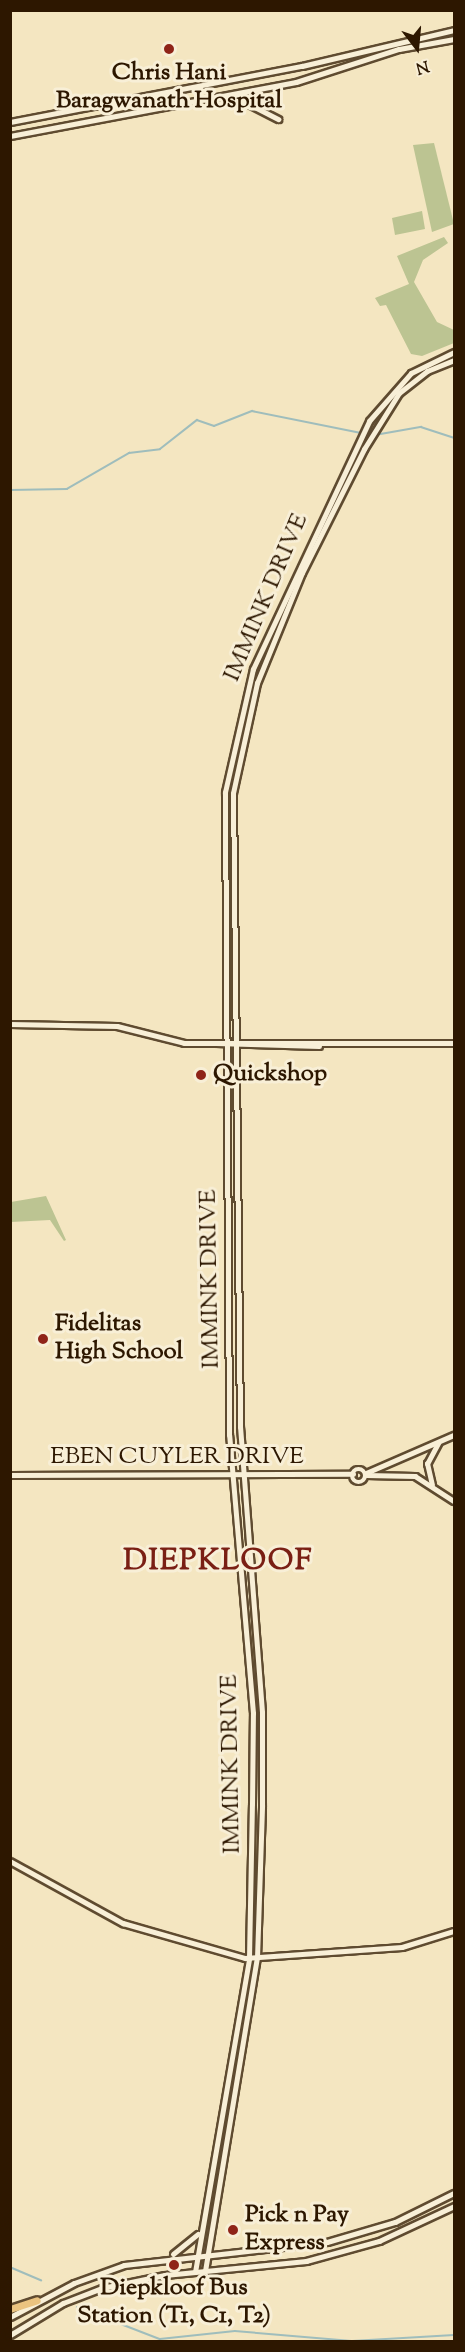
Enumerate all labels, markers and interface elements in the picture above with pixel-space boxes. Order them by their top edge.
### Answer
north arrow [387,18,447,78]
marker: Chris Hani Baragwanath Hospital [160,40,178,58]
text: N [413,53,431,79]
place label: Chris Hani Baragwanath Hospital [56,60,282,116]
street label: IMMINK DRIVE [219,510,315,686]
place label: Quickshop [213,1061,327,1089]
marker: Quickshop [194,1068,208,1082]
street label: IMMINK DRIVE [195,1189,227,1369]
place label: Fidelitas High School [55,1311,183,1367]
marker: Fidelitas High School [36,1332,50,1346]
street label: EBEN CUYLER DRIVE [50,1444,304,1472]
district label: DIEPKLOOF [123,1544,313,1580]
street label: IMMINK DRIVE [216,1674,248,1854]
place label: Pick n Pay Express [245,2202,349,2258]
marker: Pick n Pay Express [226,2223,240,2237]
marker: Diepkloof Bus Station (T1, C1, T2) [167,2258,181,2272]
place label: Diepkloof Bus Station (T1, C1, T2) [77,2275,271,2331]

